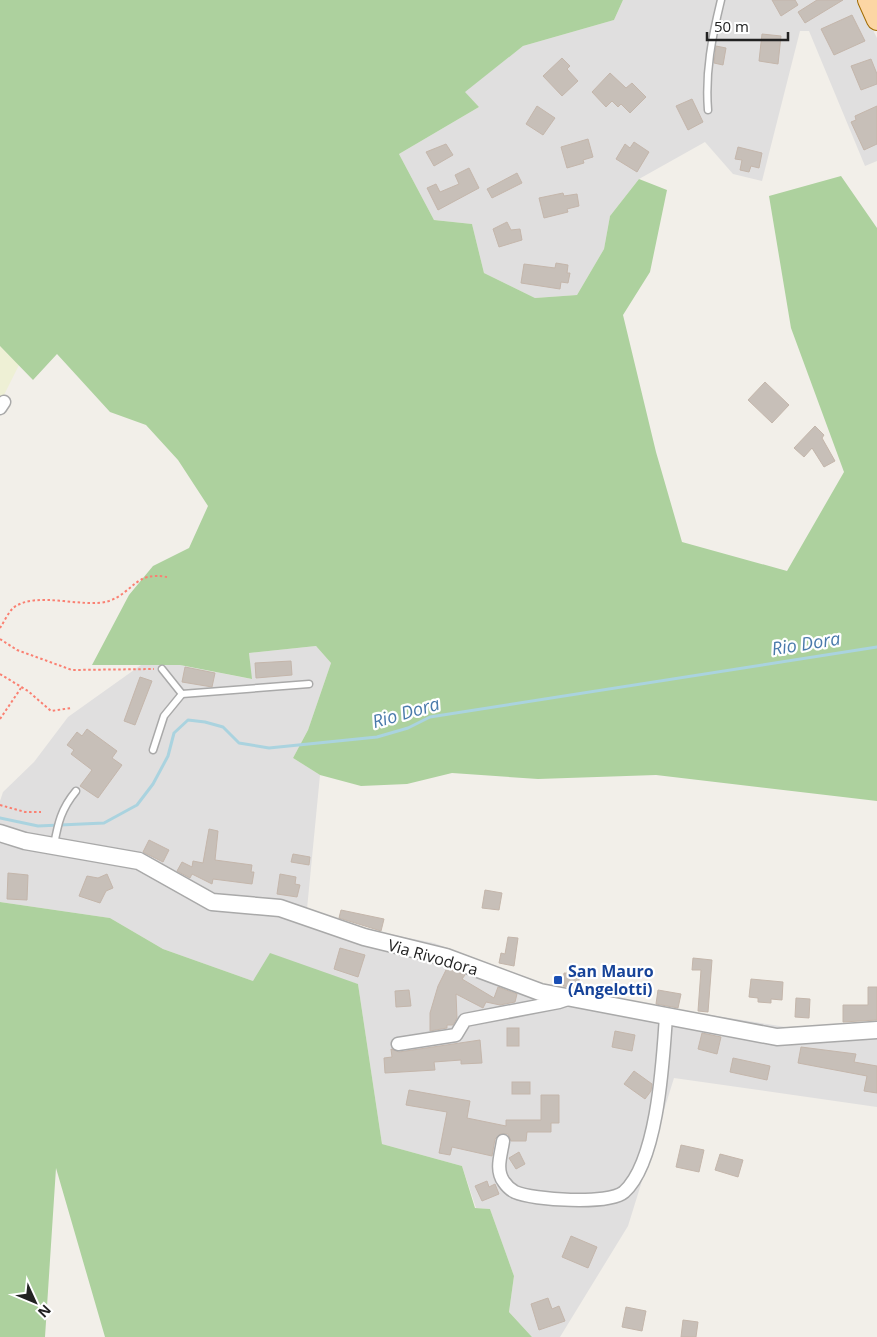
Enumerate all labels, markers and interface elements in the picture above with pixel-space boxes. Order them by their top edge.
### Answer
scale bar [707,10,788,42]
text: 50 m [714,16,749,36]
water label: Rio Dora [770,626,842,660]
water label: Rio Dora [369,691,442,733]
street label: Via Rivodora [385,934,481,980]
place label: San Mauro (Angelotti) [568,960,654,1000]
marker: San Mauro (Angelotti) [552,974,564,986]
north arrow [10,1277,60,1327]
text: N [34,1301,56,1322]

